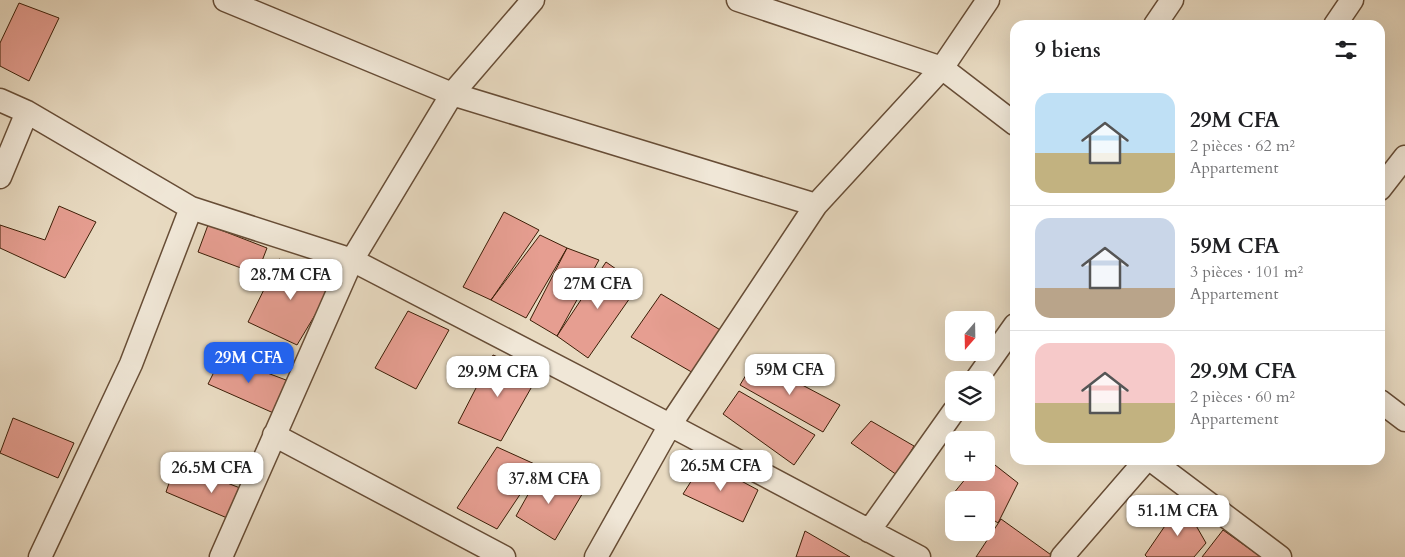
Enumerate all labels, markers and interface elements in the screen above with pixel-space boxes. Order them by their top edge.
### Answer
text: 9 biens [1035,36,1101,65]
icon: filters [1332,36,1360,64]
text: 29M CFA [1190,106,1280,135]
icon: home [1075,113,1135,173]
text: 2 pièces · 62 m² [1190,135,1295,157]
text: Appartement [1190,157,1278,179]
text: 59M CFA [1190,232,1280,261]
icon: home [1075,238,1135,298]
pin: 28.7M CFA [234,258,348,301]
text: 3 pièces · 101 m² [1190,261,1303,283]
text: 28.7M CFA [250,264,332,286]
pin: 27M CFA [552,268,644,310]
text: 27M CFA [564,273,632,295]
text: Appartement [1190,283,1278,305]
north arrow [945,311,995,361]
map controls [945,311,995,541]
pin: 29M CFA [203,342,295,384]
text: 29M CFA [215,347,283,369]
pin: 59M CFA [744,354,836,396]
pin: 29.9M CFA [441,356,555,398]
text: 29.9M CFA [1190,357,1297,386]
text: 59M CFA [756,359,824,381]
text: 29.9M CFA [457,361,539,383]
icon: home [1075,363,1135,423]
button: layers [945,371,995,421]
text: 2 pièces · 60 m² [1190,386,1295,408]
text: Appartement [1190,408,1278,430]
button: + [945,431,995,481]
pin: 26.5M CFA [664,450,778,492]
pin: 26.5M CFA [155,452,269,494]
text: 26.5M CFA [680,455,762,477]
text: 26.5M CFA [171,457,253,479]
pin: 37.8M CFA [492,462,606,505]
text: 37.8M CFA [508,468,590,490]
button: − [945,491,995,541]
pin: 51.1M CFA [1121,494,1235,537]
text: 51.1M CFA [1137,500,1219,522]

